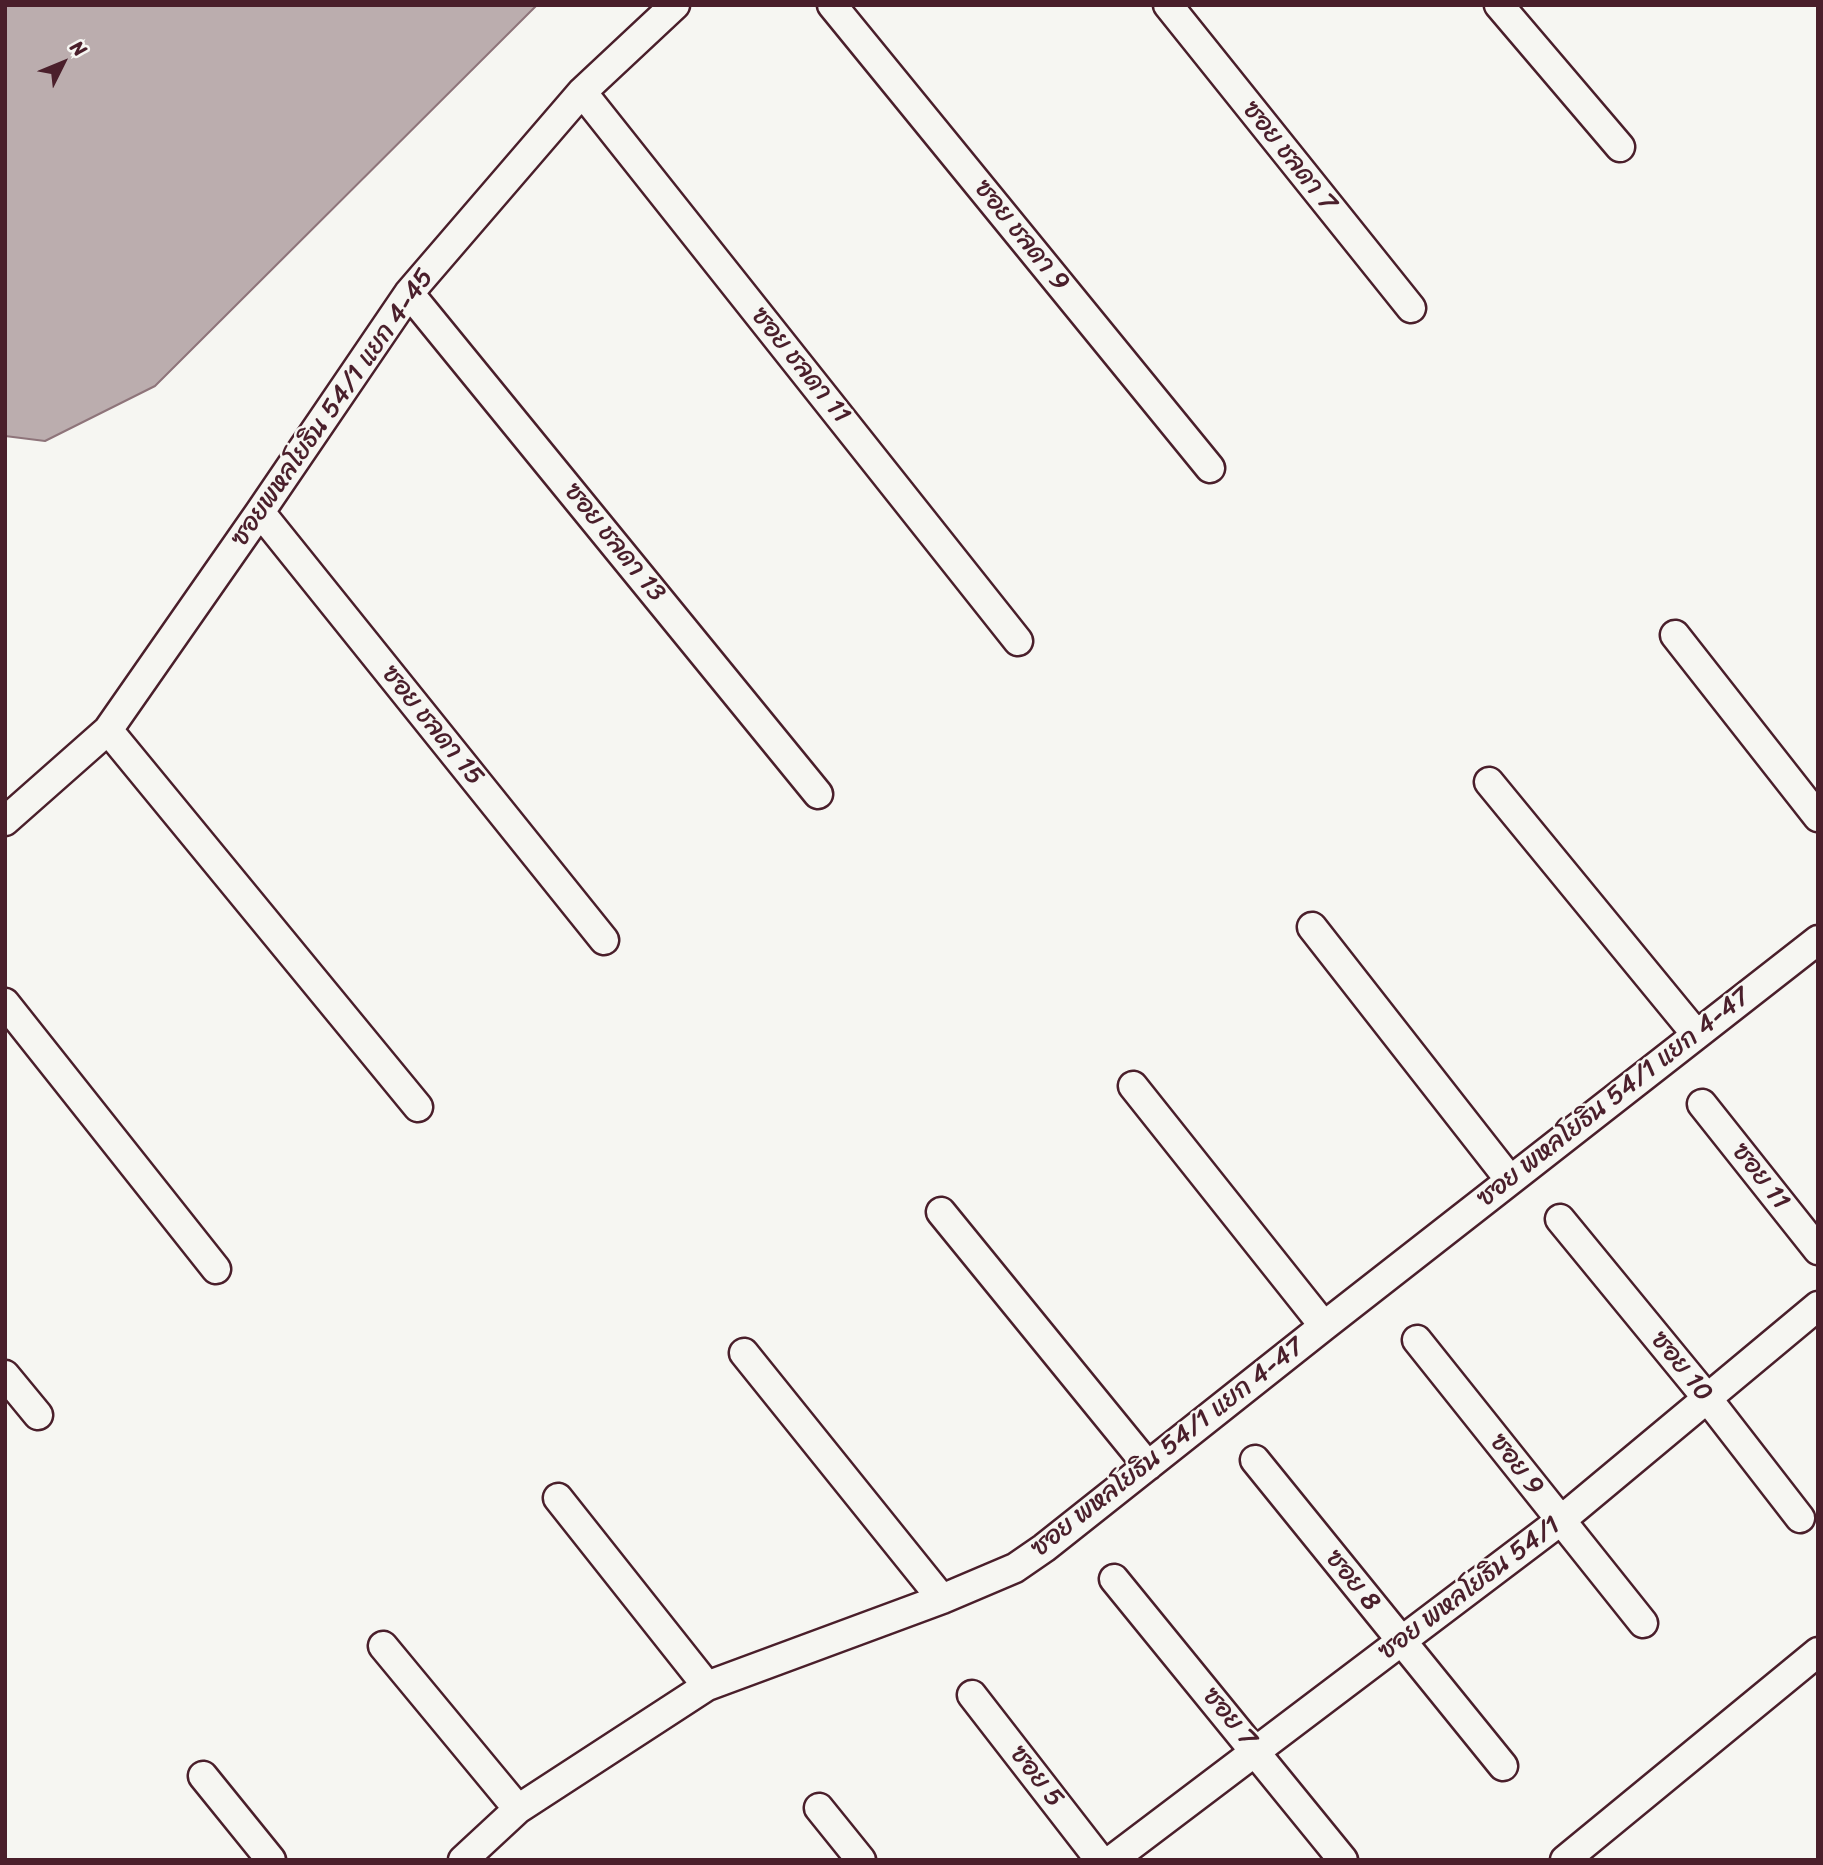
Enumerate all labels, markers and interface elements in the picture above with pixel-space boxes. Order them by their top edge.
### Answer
north arrow [28,28,98,98]
text: N [62,32,95,64]
street label: ซอย ชลดา 7 [1235,95,1343,219]
street label: ซอย ชลดา 9 [967,174,1075,298]
street label: ซอยพหลโยธิน 54/1 แยก 4-45 [225,263,441,553]
street label: ซอย ชลดา 11 [744,302,856,430]
street label: ซอย ชลดา 13 [557,477,671,609]
street label: ซอย ชลดา 15 [374,660,490,792]
street label: ซอย พหลโยธิน 54/1 แยก 4-47 [1471,982,1757,1214]
street label: ซอย 11 [1724,1137,1796,1217]
street label: ซอย 10 [1643,1326,1719,1408]
street label: ซอย พหลโยธิน 54/1 แยก 4-47 [1025,1332,1311,1564]
street label: ซอย 9 [1482,1428,1550,1502]
street label: ซอย พหลโยธิน 54/1 [1373,1510,1567,1668]
street label: ซอย 8 [1318,1544,1386,1618]
street label: ซอย 7 [1195,1682,1263,1754]
street label: ซอย 5 [1002,1740,1070,1814]

